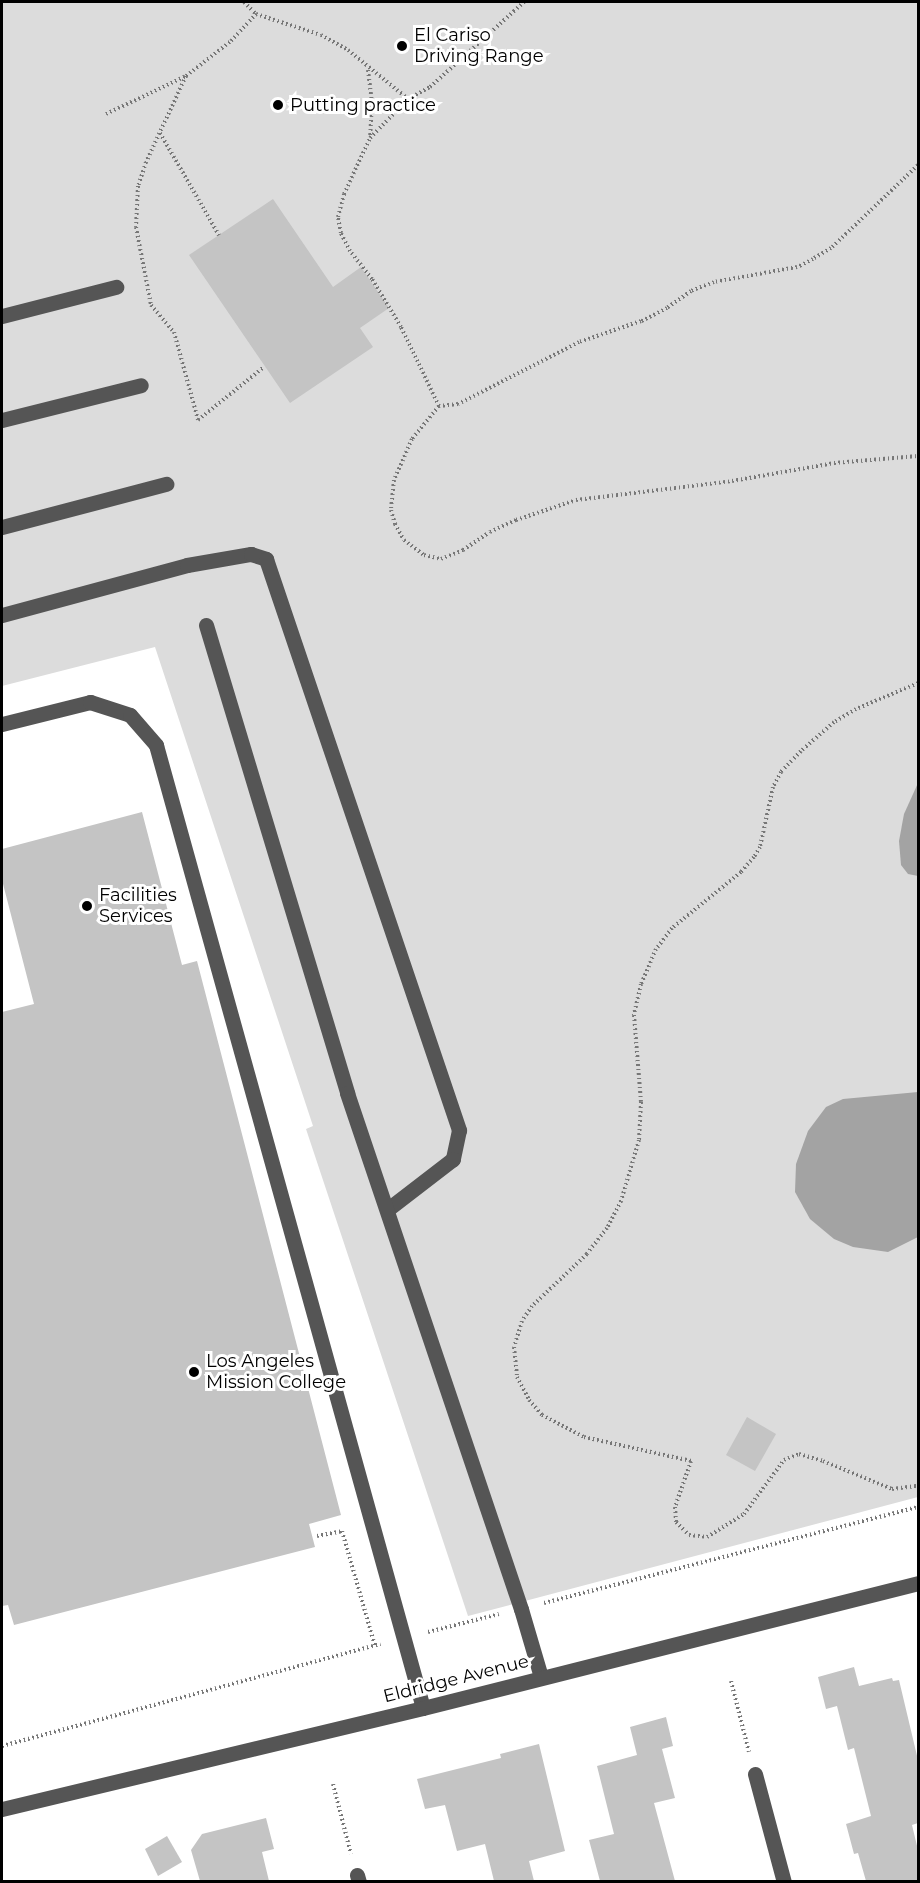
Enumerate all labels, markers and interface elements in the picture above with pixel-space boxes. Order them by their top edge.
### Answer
place label: El Cariso Driving Range [414,25,544,68]
marker: El Cariso Driving Range [395,39,409,53]
place label: Putting practice [290,94,436,116]
marker: Putting practice [271,98,285,112]
place label: Facilities Services [99,885,177,928]
marker: Facilities Services [80,899,94,913]
place label: Los Angeles Mission College [206,1351,346,1394]
marker: Los Angeles Mission College [187,1365,201,1379]
street label: Eldridge Avenue [381,1650,531,1708]

